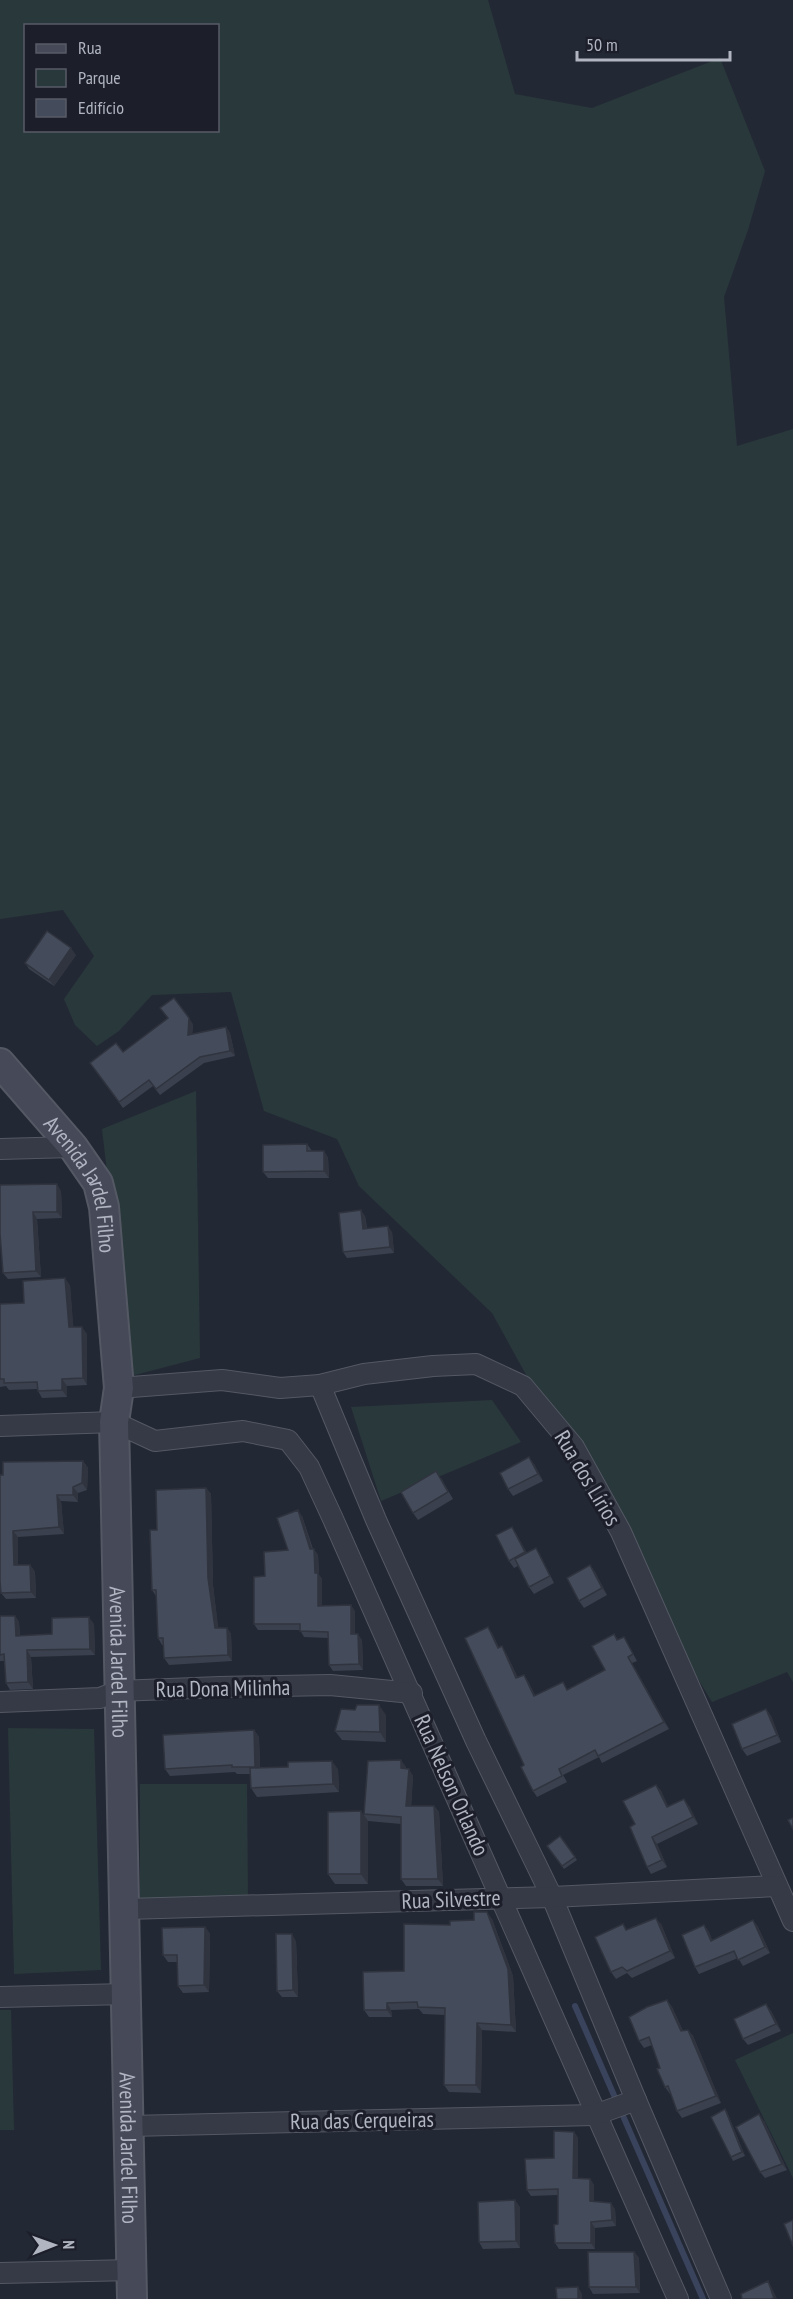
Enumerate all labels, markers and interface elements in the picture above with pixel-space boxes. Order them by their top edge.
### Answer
legend [24,24,219,132]
scale bar [577,24,730,62]
text: 50 m [586,33,618,56]
text: Rua [78,36,102,59]
text: Parque [78,66,121,89]
text: Edifício [78,96,124,119]
street label: Avenida Jardel Filho [38,1110,122,1254]
street label: Rua dos Lírios [549,1425,627,1531]
street label: Avenida Jardel Filho [104,1586,135,1738]
street label: Rua Dona Milinha [155,1673,291,1703]
street label: Rua Nelson Orlando [408,1710,496,1860]
street label: Rua Silvestre [401,1883,501,1915]
street label: Avenida Jardel Filho [113,2072,144,2224]
street label: Rua das Cerqueiras [290,2105,434,2135]
north arrow [24,2215,84,2275]
text: N [59,2240,79,2249]

